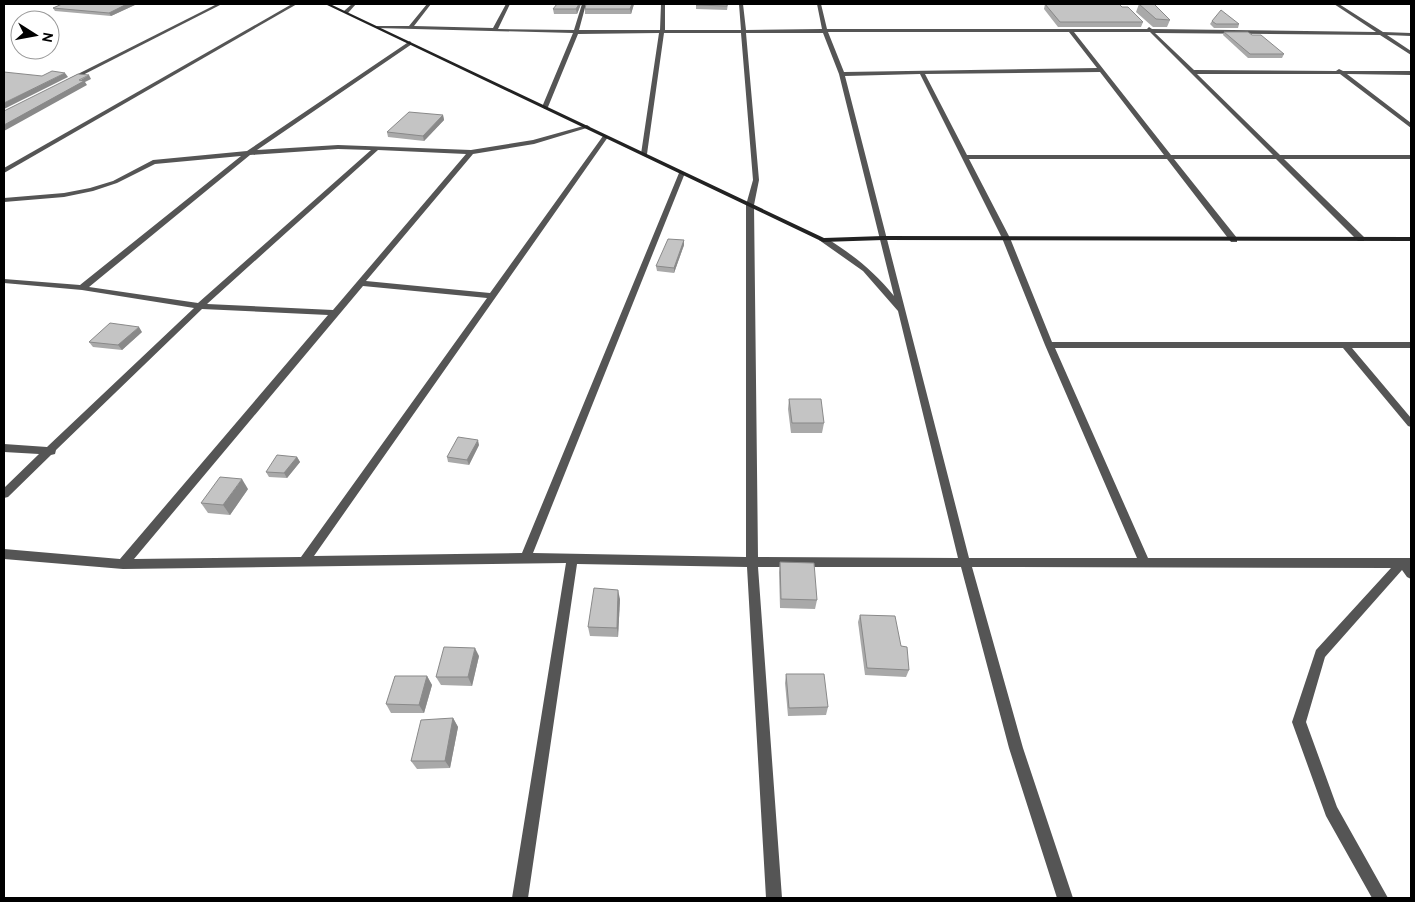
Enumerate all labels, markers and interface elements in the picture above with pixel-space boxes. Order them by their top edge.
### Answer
north arrow [10,10,60,60]
text: N [37,31,56,44]

